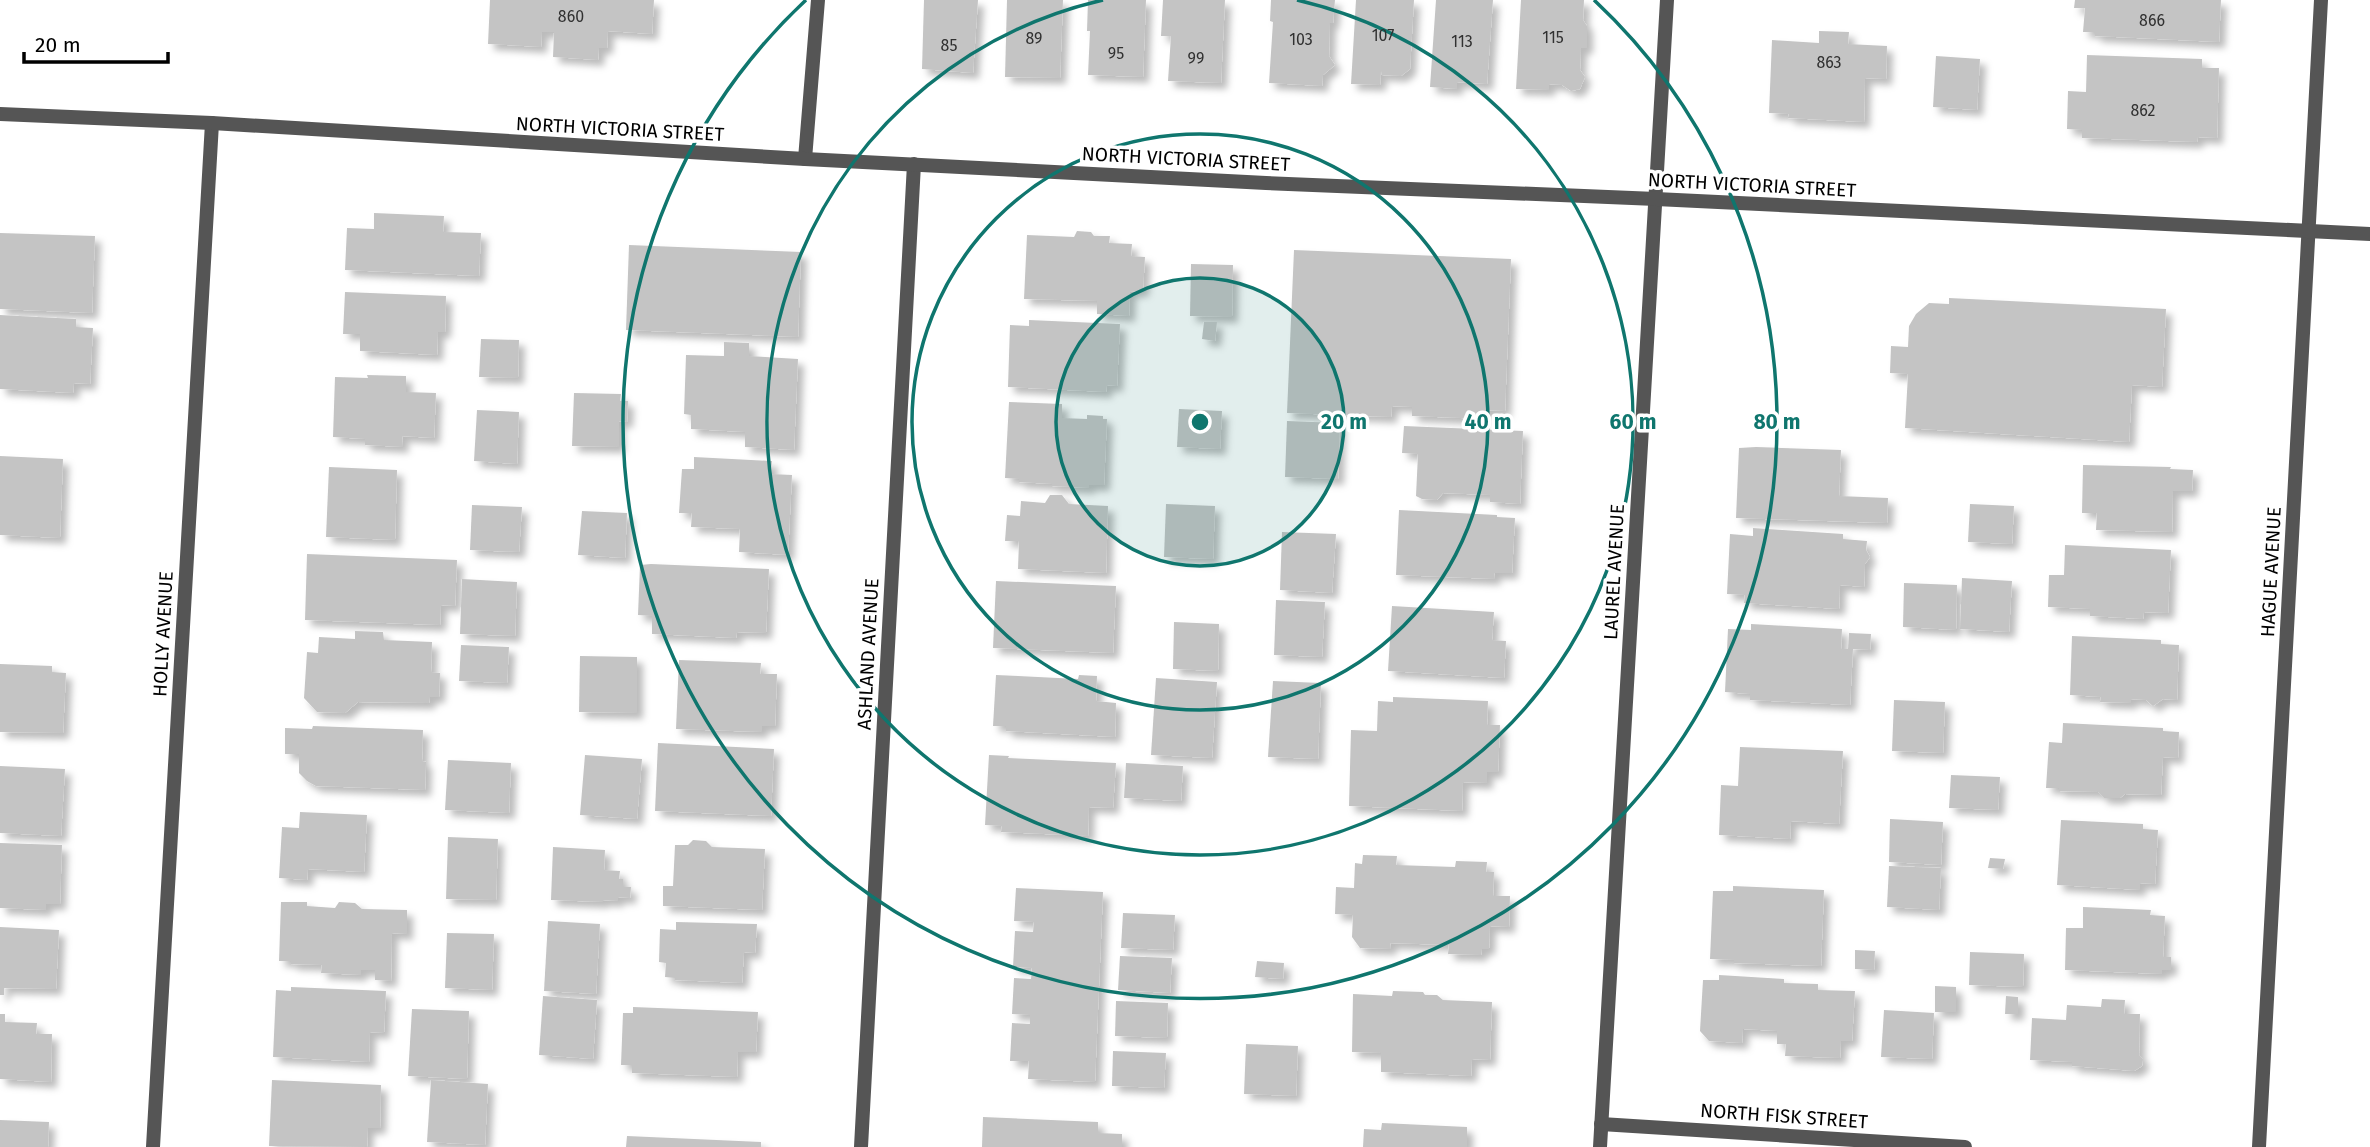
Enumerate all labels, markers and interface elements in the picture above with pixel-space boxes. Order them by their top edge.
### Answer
house number: 860 [558,7,584,26]
house number: 866 [2139,11,2165,30]
scale bar [24,21,168,65]
house number: 107 [1372,26,1394,45]
house number: 115 [1542,28,1564,47]
house number: 89 [1026,29,1042,48]
house number: 103 [1289,30,1313,49]
text: 20 m [35,32,81,58]
house number: 113 [1451,32,1473,51]
house number: 85 [941,36,957,55]
house number: 95 [1108,44,1124,63]
house number: 99 [1188,49,1204,68]
house number: 863 [1816,53,1842,72]
house number: 862 [2130,101,2156,120]
street label: NORTH VICTORIA STREET [515,112,725,146]
street label: NORTH VICTORIA STREET [1081,142,1291,176]
street label: NORTH VICTORIA STREET [1647,168,1857,202]
text: 20 m [1321,409,1367,435]
text: 40 m [1465,409,1511,435]
text: 60 m [1610,409,1656,435]
text: 80 m [1753,409,1801,435]
centre of rings [1188,410,1212,434]
street label: LAUREL AVENUE [1599,504,1629,640]
street label: HAGUE AVENUE [2256,506,2286,638]
street label: HOLLY AVENUE [148,571,178,697]
street label: ASHLAND AVENUE [853,578,883,730]
street label: NORTH FISK STREET [1699,1099,1869,1133]

